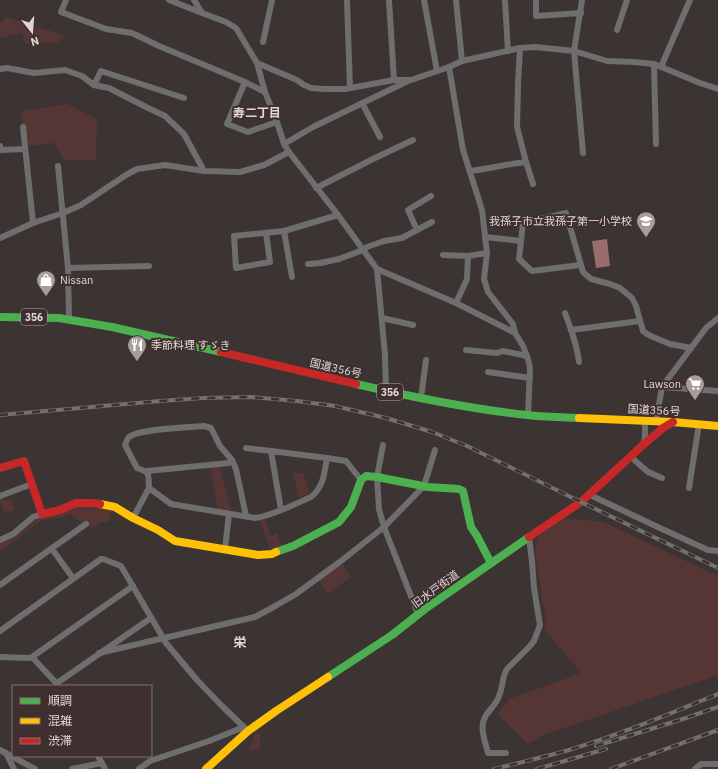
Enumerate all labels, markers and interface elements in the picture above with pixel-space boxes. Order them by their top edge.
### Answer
north arrow [12,12,52,52]
text: N [29,34,41,49]
district label: 寿二丁目 [233,105,281,120]
school or university icon: 我孫子市立我孫子第一小学校 [635,210,657,238]
place label: 我孫子市立我孫子第一小学校 [489,214,632,228]
shop icon: Nissan [35,269,57,297]
place label: Nissan [60,273,93,287]
road number: 356 [21,309,47,325]
restaurant icon: 季節料理 すゞき [126,334,148,362]
place label: 季節料理 すゞき [151,338,231,352]
street label: 国道356号 [309,355,363,381]
supermarket icon: Lawson [684,373,706,401]
place label: Lawson [643,377,681,391]
road number: 356 [377,384,403,400]
street label: 国道356号 [627,402,681,418]
street label: 旧水戸街道 [409,567,461,611]
district label: 栄 [233,634,247,651]
legend [12,685,152,757]
text: 順調 [48,693,72,708]
text: 混雑 [48,713,72,728]
text: 渋滞 [48,733,72,748]

